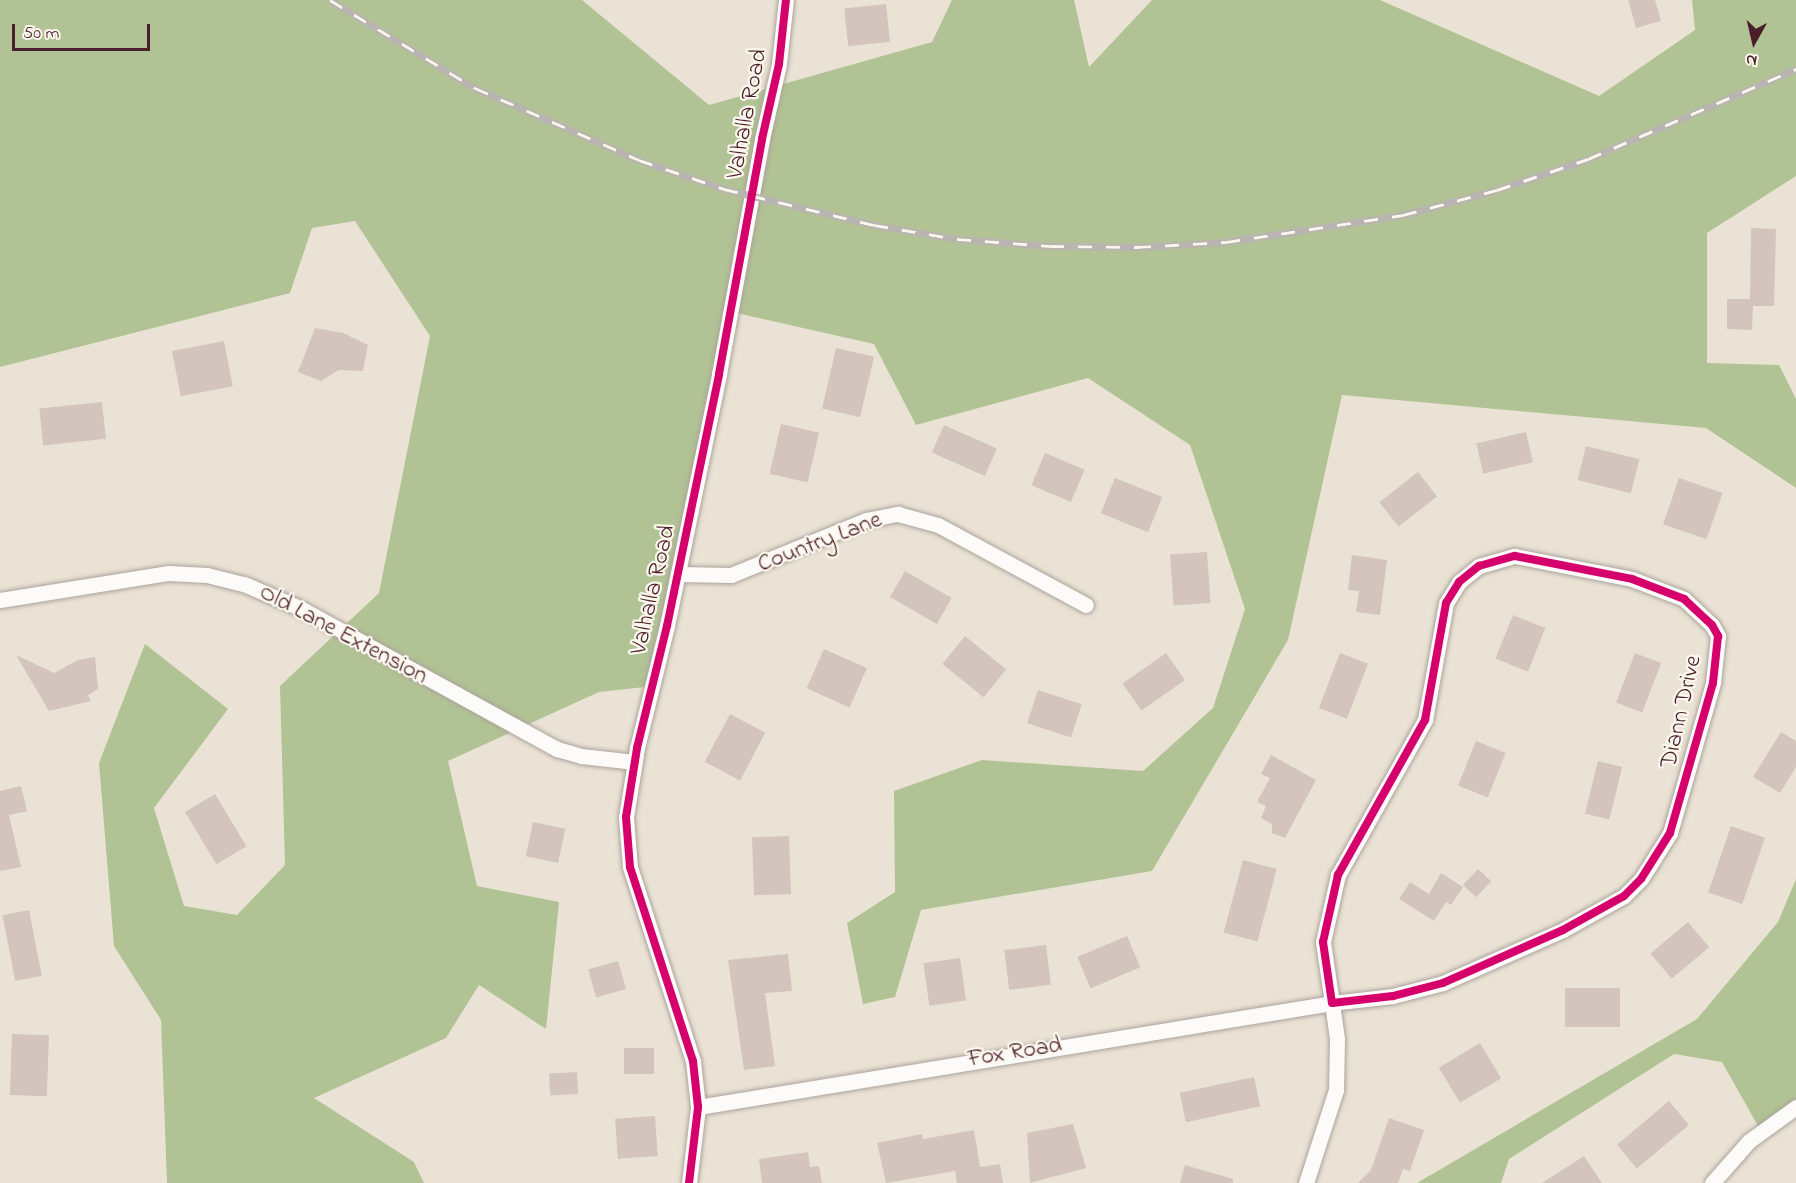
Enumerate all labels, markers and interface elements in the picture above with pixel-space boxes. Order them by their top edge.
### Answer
scale bar [15,12,153,50]
north arrow [1724,12,1784,72]
text: 50 m [23,21,60,47]
street label: Valhalla Road [721,47,775,181]
text: N [1744,47,1759,72]
street label: Country Lane [754,506,886,580]
street label: Valhalla Road [625,523,683,657]
street label: Old Lane Extension [254,579,432,691]
street label: Diann Drive [1655,653,1709,771]
street label: Fox Road [966,1031,1064,1075]

